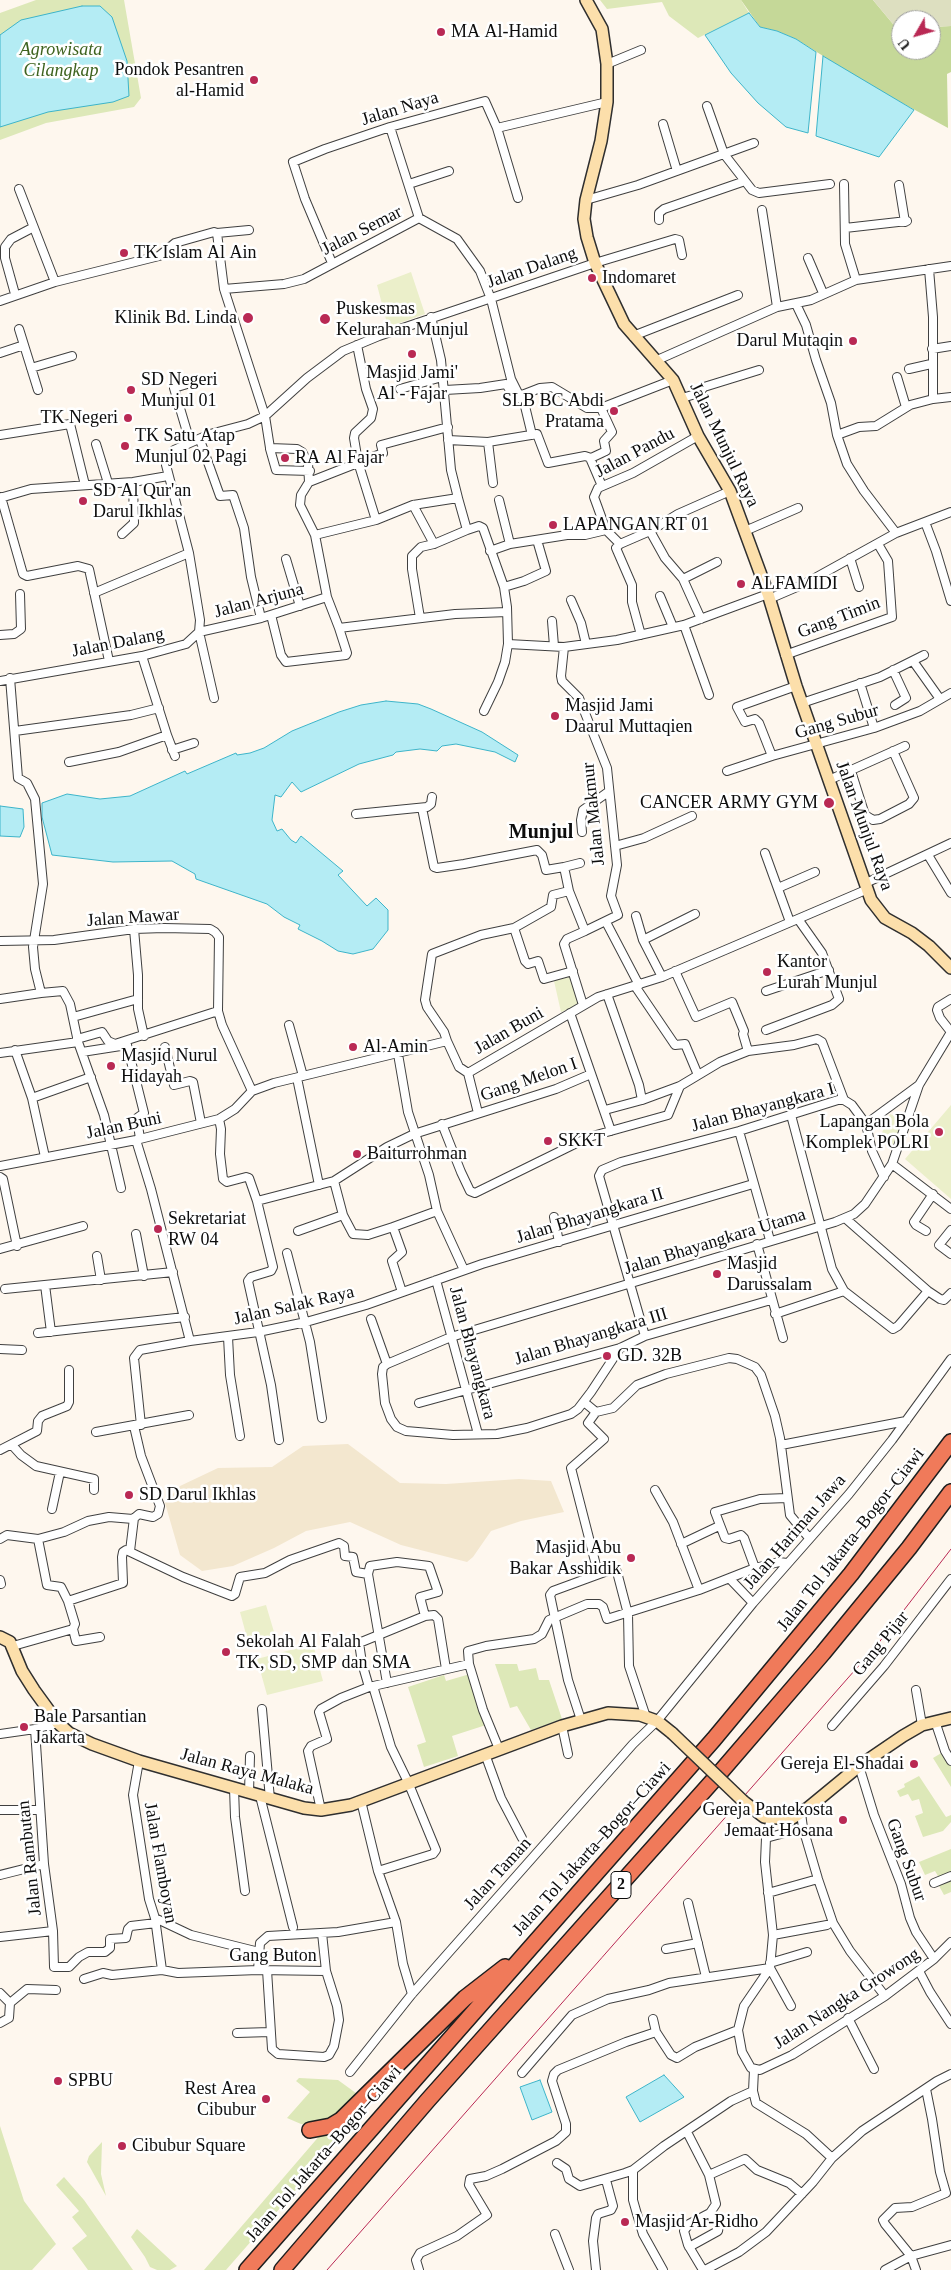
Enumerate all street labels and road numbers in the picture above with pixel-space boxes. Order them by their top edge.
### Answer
street label: Jalan Naya [359,87,441,131]
street label: Jalan Semar [318,202,406,260]
street label: Jalan Dalang [484,243,580,293]
street label: Jalan Munjul Raya [684,379,764,511]
street label: Jalan Pandu [592,423,678,483]
street label: Jalan Arjuna [212,579,306,623]
street label: Gang Timin [795,592,883,644]
street label: Jalan Dalang [70,623,166,663]
street label: Gang Subur [792,700,882,744]
street label: Jalan Munjul Raya [831,758,897,894]
street label: Jalan Makmur [578,761,610,867]
street label: Jalan Mawar [86,904,180,932]
street label: Jalan Buni [470,1003,548,1059]
street label: Gang Melon I [478,1053,580,1107]
street label: Jalan Bhayangkara I [689,1079,837,1137]
street label: Jalan Buni [84,1107,164,1145]
street label: Jalan Bhayangkara II [514,1183,666,1249]
street label: Jalan Bhayangkara Utama [622,1204,808,1280]
street label: Jalan Salak Raya [232,1282,356,1330]
street label: Jalan Bhayangkara [444,1284,500,1422]
street label: Jalan Bhayangkara III [512,1303,670,1371]
street label: Jalan Tol Jakarta–Bogor–Ciawi [773,1444,929,1636]
street label: Jalan Harimau Jawa [739,1470,851,1594]
street label: Gang Pijar [848,1607,914,1681]
street label: Jalan Raya Malaka [178,1744,316,1800]
street label: Jalan Tol Jakarta–Bogor–Ciawi [508,1758,676,1940]
street label: Jalan Rambutan [13,1799,47,1917]
street label: Jalan Flamboyan [139,1801,181,1925]
street label: Gang Subur [881,1816,931,1904]
street label: Jalan Taman [460,1833,536,1915]
road number: 2 [611,1872,631,1898]
street label: Jalan Nangka Growong [770,1944,924,2054]
street label: Gang Buton [229,1945,317,1967]
street label: Jalan Tol Jakarta–Bogor–Ciawi [241,2061,407,2247]

